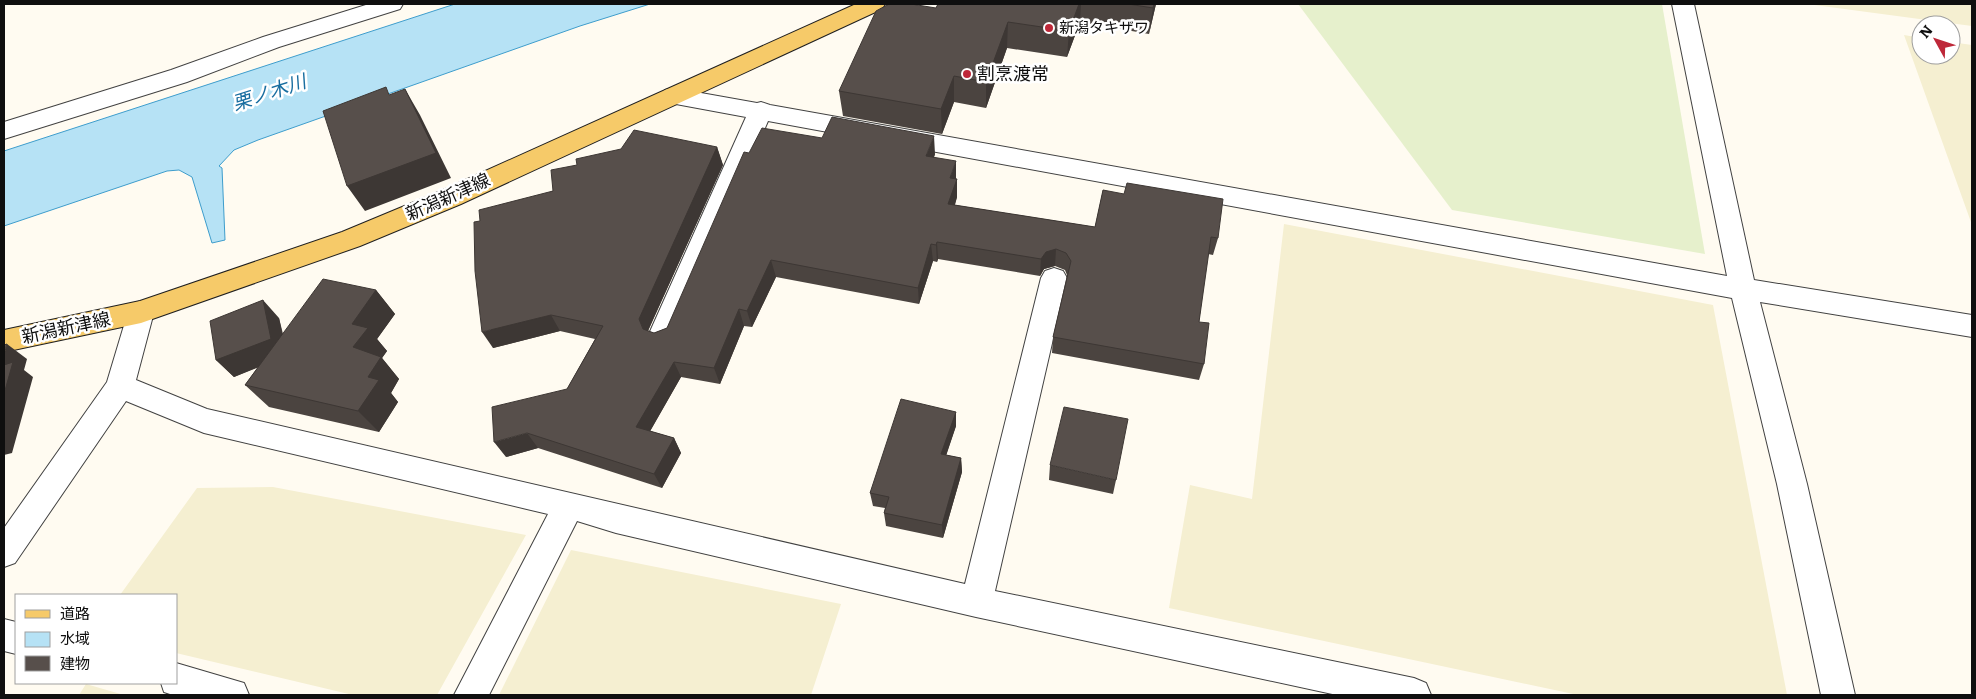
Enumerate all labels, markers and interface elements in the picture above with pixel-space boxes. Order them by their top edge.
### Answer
place label: 新潟タキザワ [1059,15,1149,38]
north arrow [1911,15,1961,65]
text: N [1914,20,1937,42]
marker: 新潟タキザワ [1043,22,1055,34]
place label: 割烹渡常 [977,59,1049,86]
water label: 栗ノ木川 [228,65,311,116]
marker: 割烹渡常 [961,68,973,80]
street label: 新潟新津線 [401,165,494,226]
street label: 新潟新津線 [19,304,113,349]
legend [15,594,178,684]
text: 道路 [60,601,90,624]
text: 水域 [60,626,90,649]
text: 建物 [60,651,90,674]

